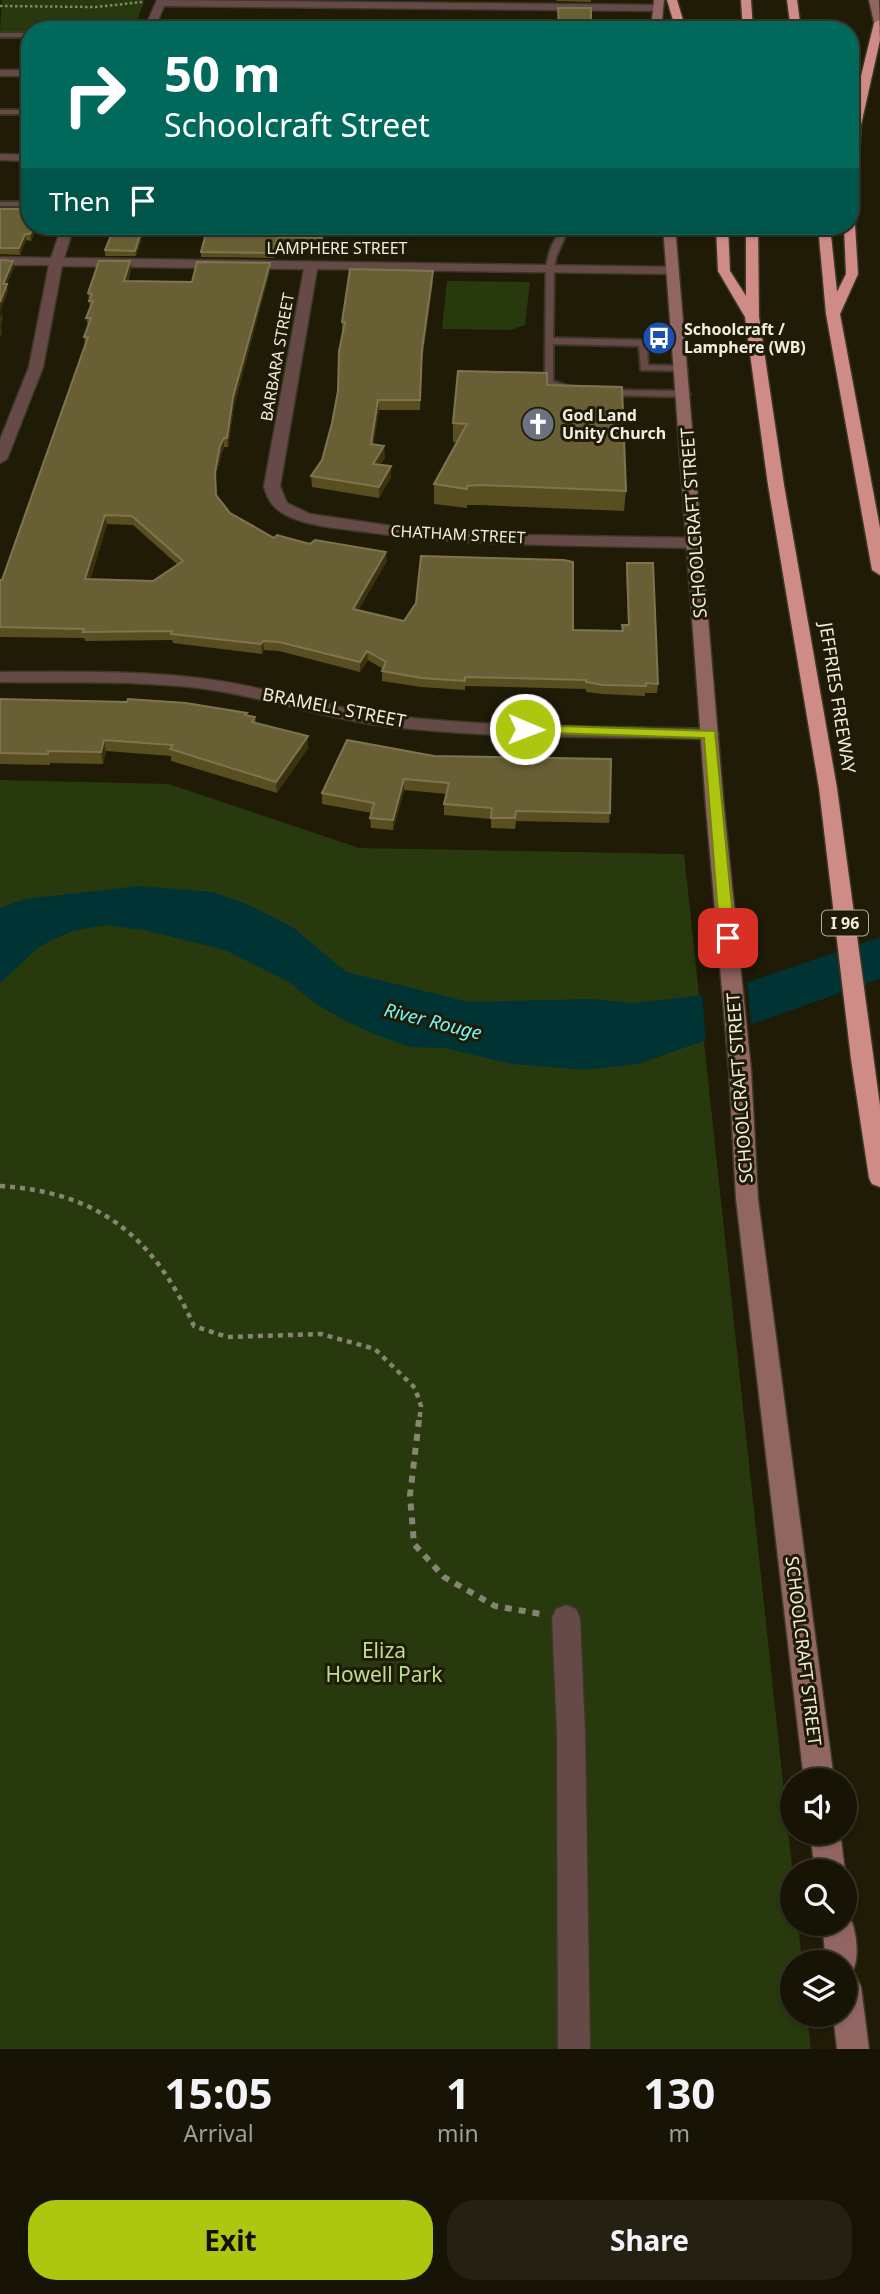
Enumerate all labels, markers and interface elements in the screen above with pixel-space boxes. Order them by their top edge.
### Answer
text: 50 m [164,40,281,106]
icon: right [49,49,140,140]
text: Schoolcraft Street [164,103,430,146]
icon: arrive [124,182,162,220]
text: Then [49,183,110,219]
street label: LAMPHERE STREET [267,237,408,259]
street label: BARBARA STREET [255,291,299,423]
place label: Schoolcraft / Lamphere (WB) [684,318,806,358]
bus stop icon: Schoolcraft / Lamphere (WB) [640,319,678,357]
place label: God Land Unity Church [562,404,666,444]
church icon: God Land Unity Church [519,405,557,443]
street label: SCHOOLCRAFT STREET [674,427,712,619]
street label: CHATHAM STREET [390,519,526,549]
street label: JEFFRIES FREEWAY [814,619,862,776]
street label: BRAMELL STREET [261,681,408,733]
position arrow [488,692,562,766]
pin [698,908,758,968]
road number: I 96 [822,911,868,936]
icon: arrive [709,919,747,957]
street label: SCHOOLCRAFT STREET [720,992,758,1184]
water label: River Rouge [381,996,485,1046]
street label: SCHOOLCRAFT STREET [780,1555,828,1747]
park label: Eliza Howell Park [326,1636,443,1688]
map controls [780,1768,857,2027]
button: sound [780,1768,857,1845]
button: search [780,1859,857,1936]
button: layers [780,1950,857,2027]
text: 15:05 [165,2064,272,2121]
text: 1 [446,2064,470,2121]
text: 130 [643,2064,715,2121]
text: Arrival [183,2117,254,2149]
text: min [437,2117,479,2149]
text: m [669,2117,690,2149]
button: Exit [28,2200,433,2280]
button: Share [447,2200,852,2280]

